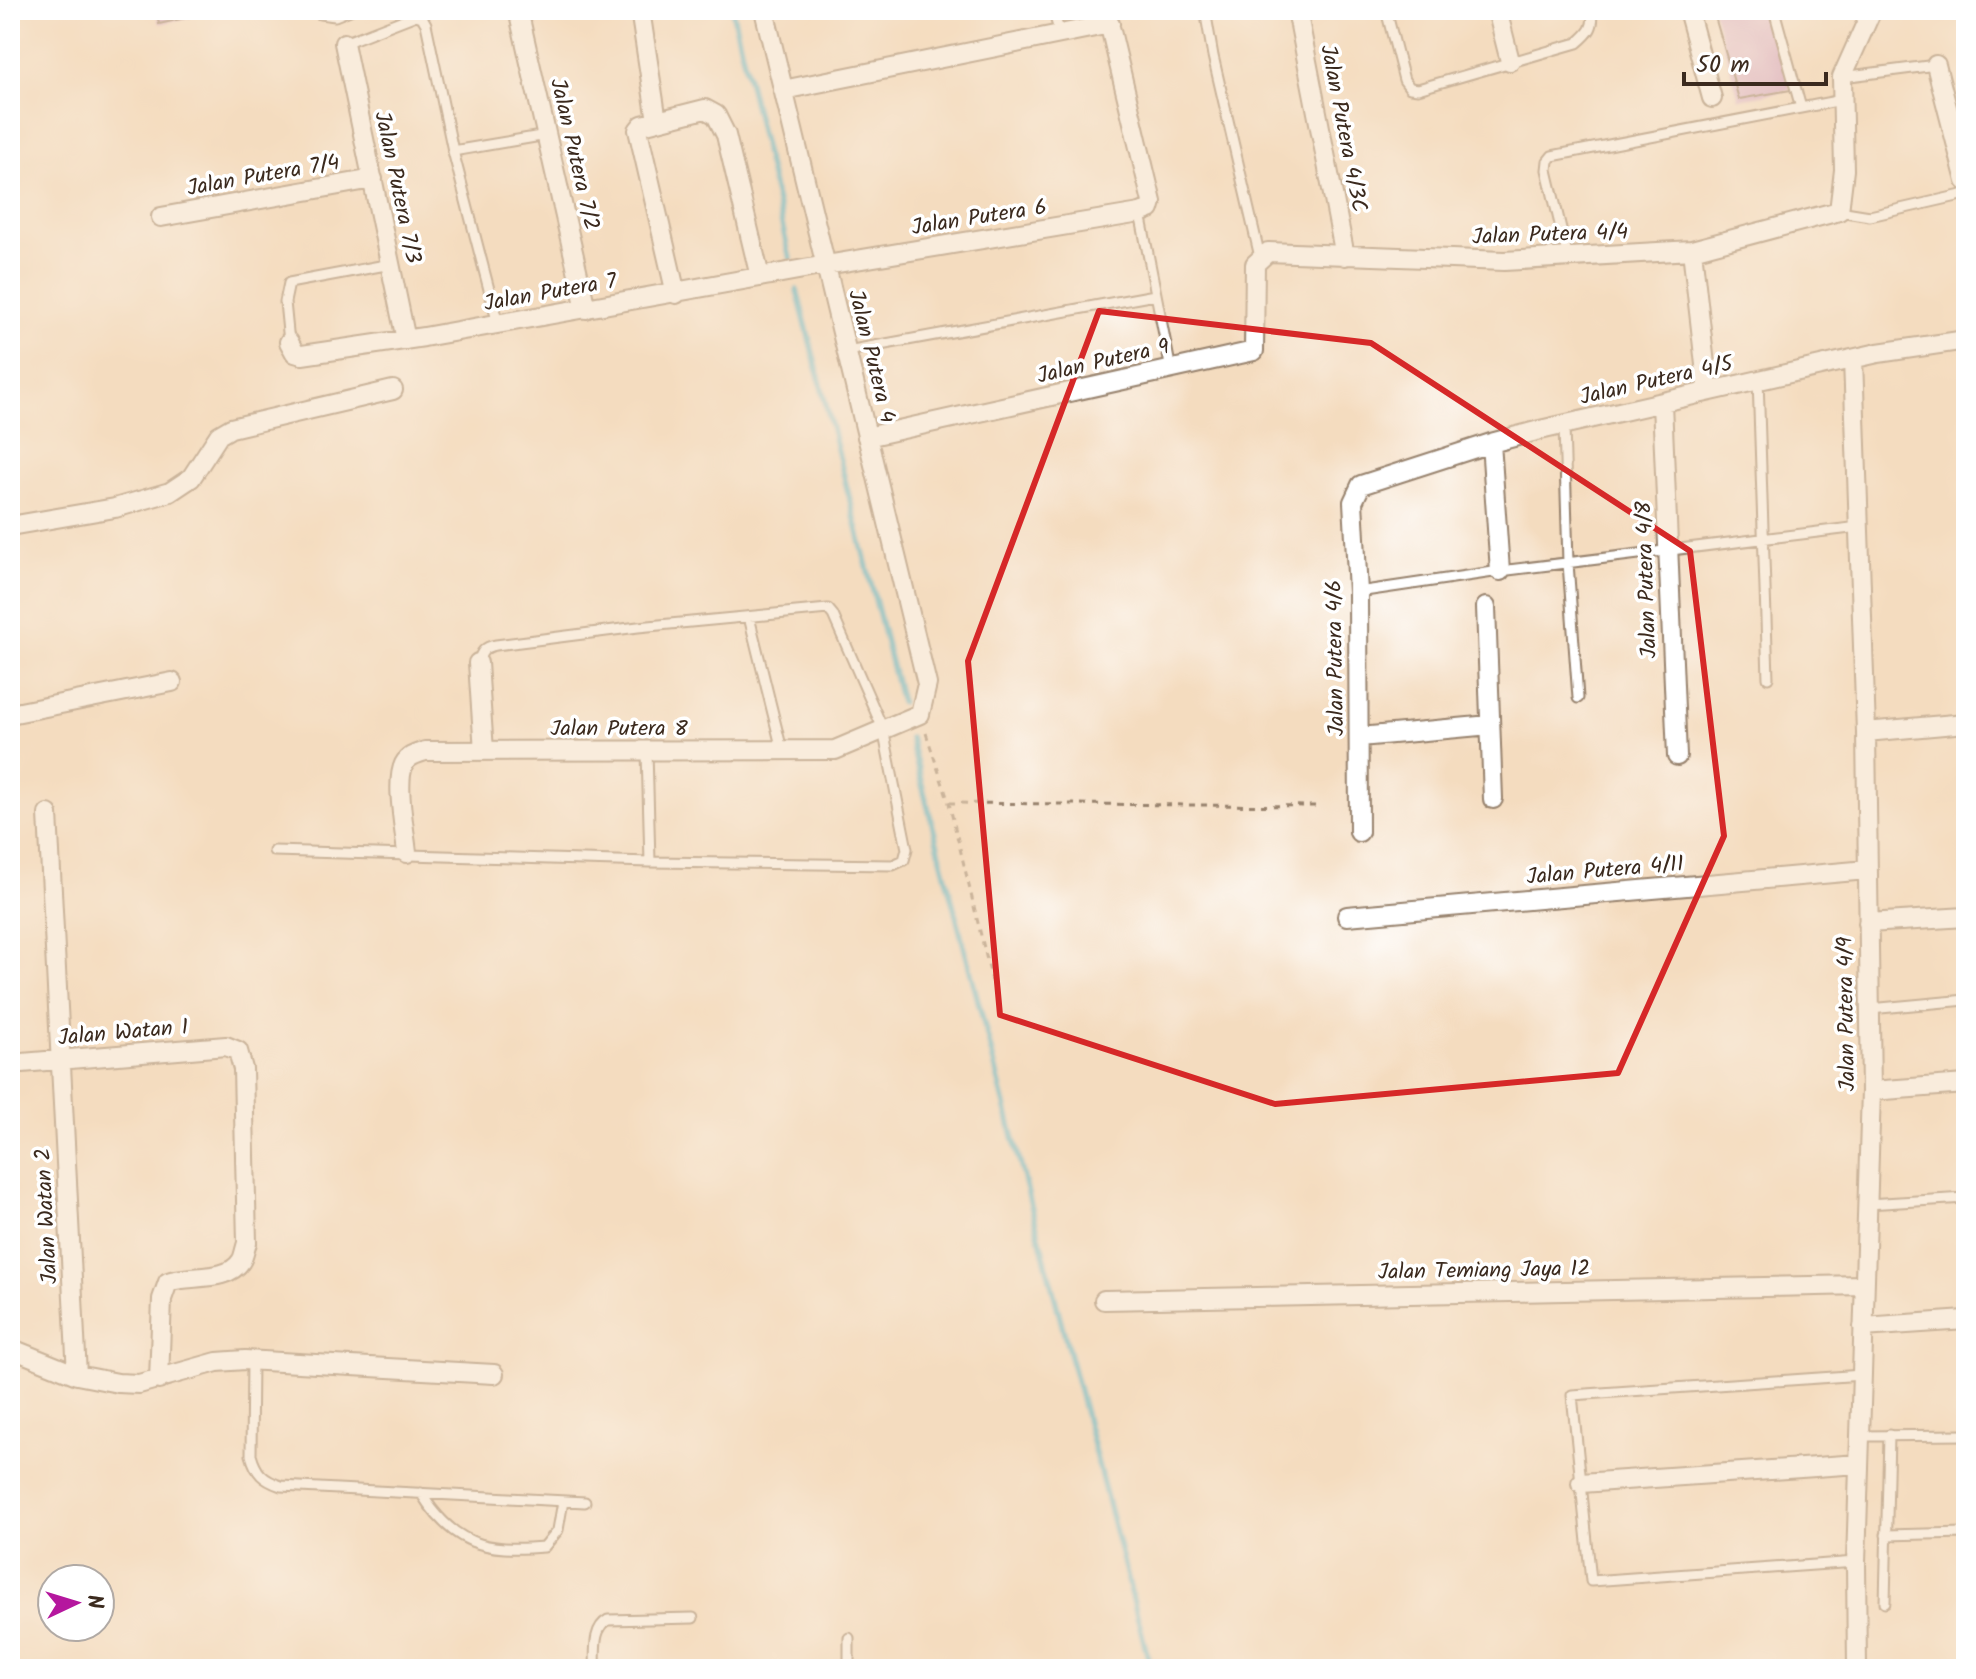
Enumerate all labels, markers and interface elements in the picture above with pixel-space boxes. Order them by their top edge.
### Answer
scale bar [1684,36,1826,86]
street label: Jalan Putera 4/3C [1309,42,1376,215]
text: 50 m [1696,46,1750,85]
street label: Jalan Putera 7/2 [539,75,608,234]
street label: Jalan Putera 7/3 [363,108,430,267]
street label: Jalan Putera 7/4 [184,146,342,207]
street label: Jalan Putera 6 [909,191,1050,246]
street label: Jalan Putera 4/4 [1471,215,1629,256]
street label: Jalan Putera 7 [481,264,620,322]
street label: Jalan Putera 4 [837,286,904,427]
street label: Jalan Putera 9 [1034,330,1174,395]
street label: Jalan Putera 4/5 [1577,347,1738,416]
street label: Jalan Putera 4/8 [1627,500,1668,659]
street label: Jalan Putera 4/6 [1318,579,1355,736]
street label: Jalan Putera 8 [550,712,688,747]
street label: Jalan Putera 4/11 [1525,847,1685,896]
street label: Jalan Putera 4/9 [1829,936,1866,1092]
street label: Jalan Watan 1 [57,1010,190,1057]
street label: Jalan Watan 2 [26,1147,69,1285]
street label: Jalan Temiang Jaya 12 [1378,1252,1591,1291]
north arrow [36,1563,116,1643]
text: N [76,1594,111,1610]

